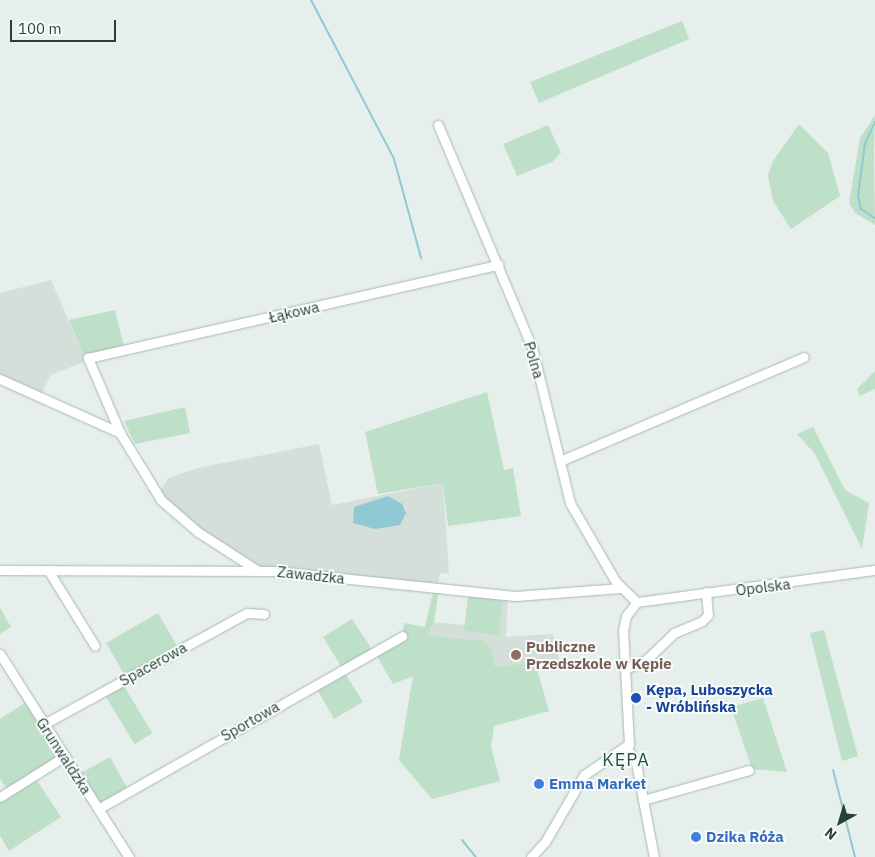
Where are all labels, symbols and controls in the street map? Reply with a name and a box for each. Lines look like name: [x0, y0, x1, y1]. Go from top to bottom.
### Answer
scale bar: [12, 10, 119, 42]
text: 100 m: [18, 19, 62, 38]
street label: Łąkowa: [267, 297, 321, 327]
street label: Polna: [520, 339, 548, 381]
street label: Zawadzka: [276, 563, 346, 587]
street label: Opolska: [735, 575, 791, 599]
place label: Publiczne Przedszkole w Kępie: [526, 637, 672, 672]
street label: Spacerowa: [116, 638, 190, 690]
marker: Publiczne Przedszkole w Kępie: [510, 649, 522, 661]
place label: Kępa, Luboszycka - Wróblińska: [646, 680, 773, 715]
marker: Kępa, Luboszycka - Wróblińska: [630, 692, 642, 704]
street label: Sportowa: [218, 697, 282, 745]
street label: Grunwaldzka: [33, 714, 95, 798]
district label: KĘPA: [602, 749, 650, 771]
place label: Emma Market: [549, 775, 646, 793]
marker: Emma Market: [533, 778, 545, 790]
north arrow: [815, 797, 865, 847]
text: N: [821, 823, 840, 844]
place label: Dzika Róża: [706, 828, 784, 846]
marker: Dzika Róża: [690, 831, 702, 843]

